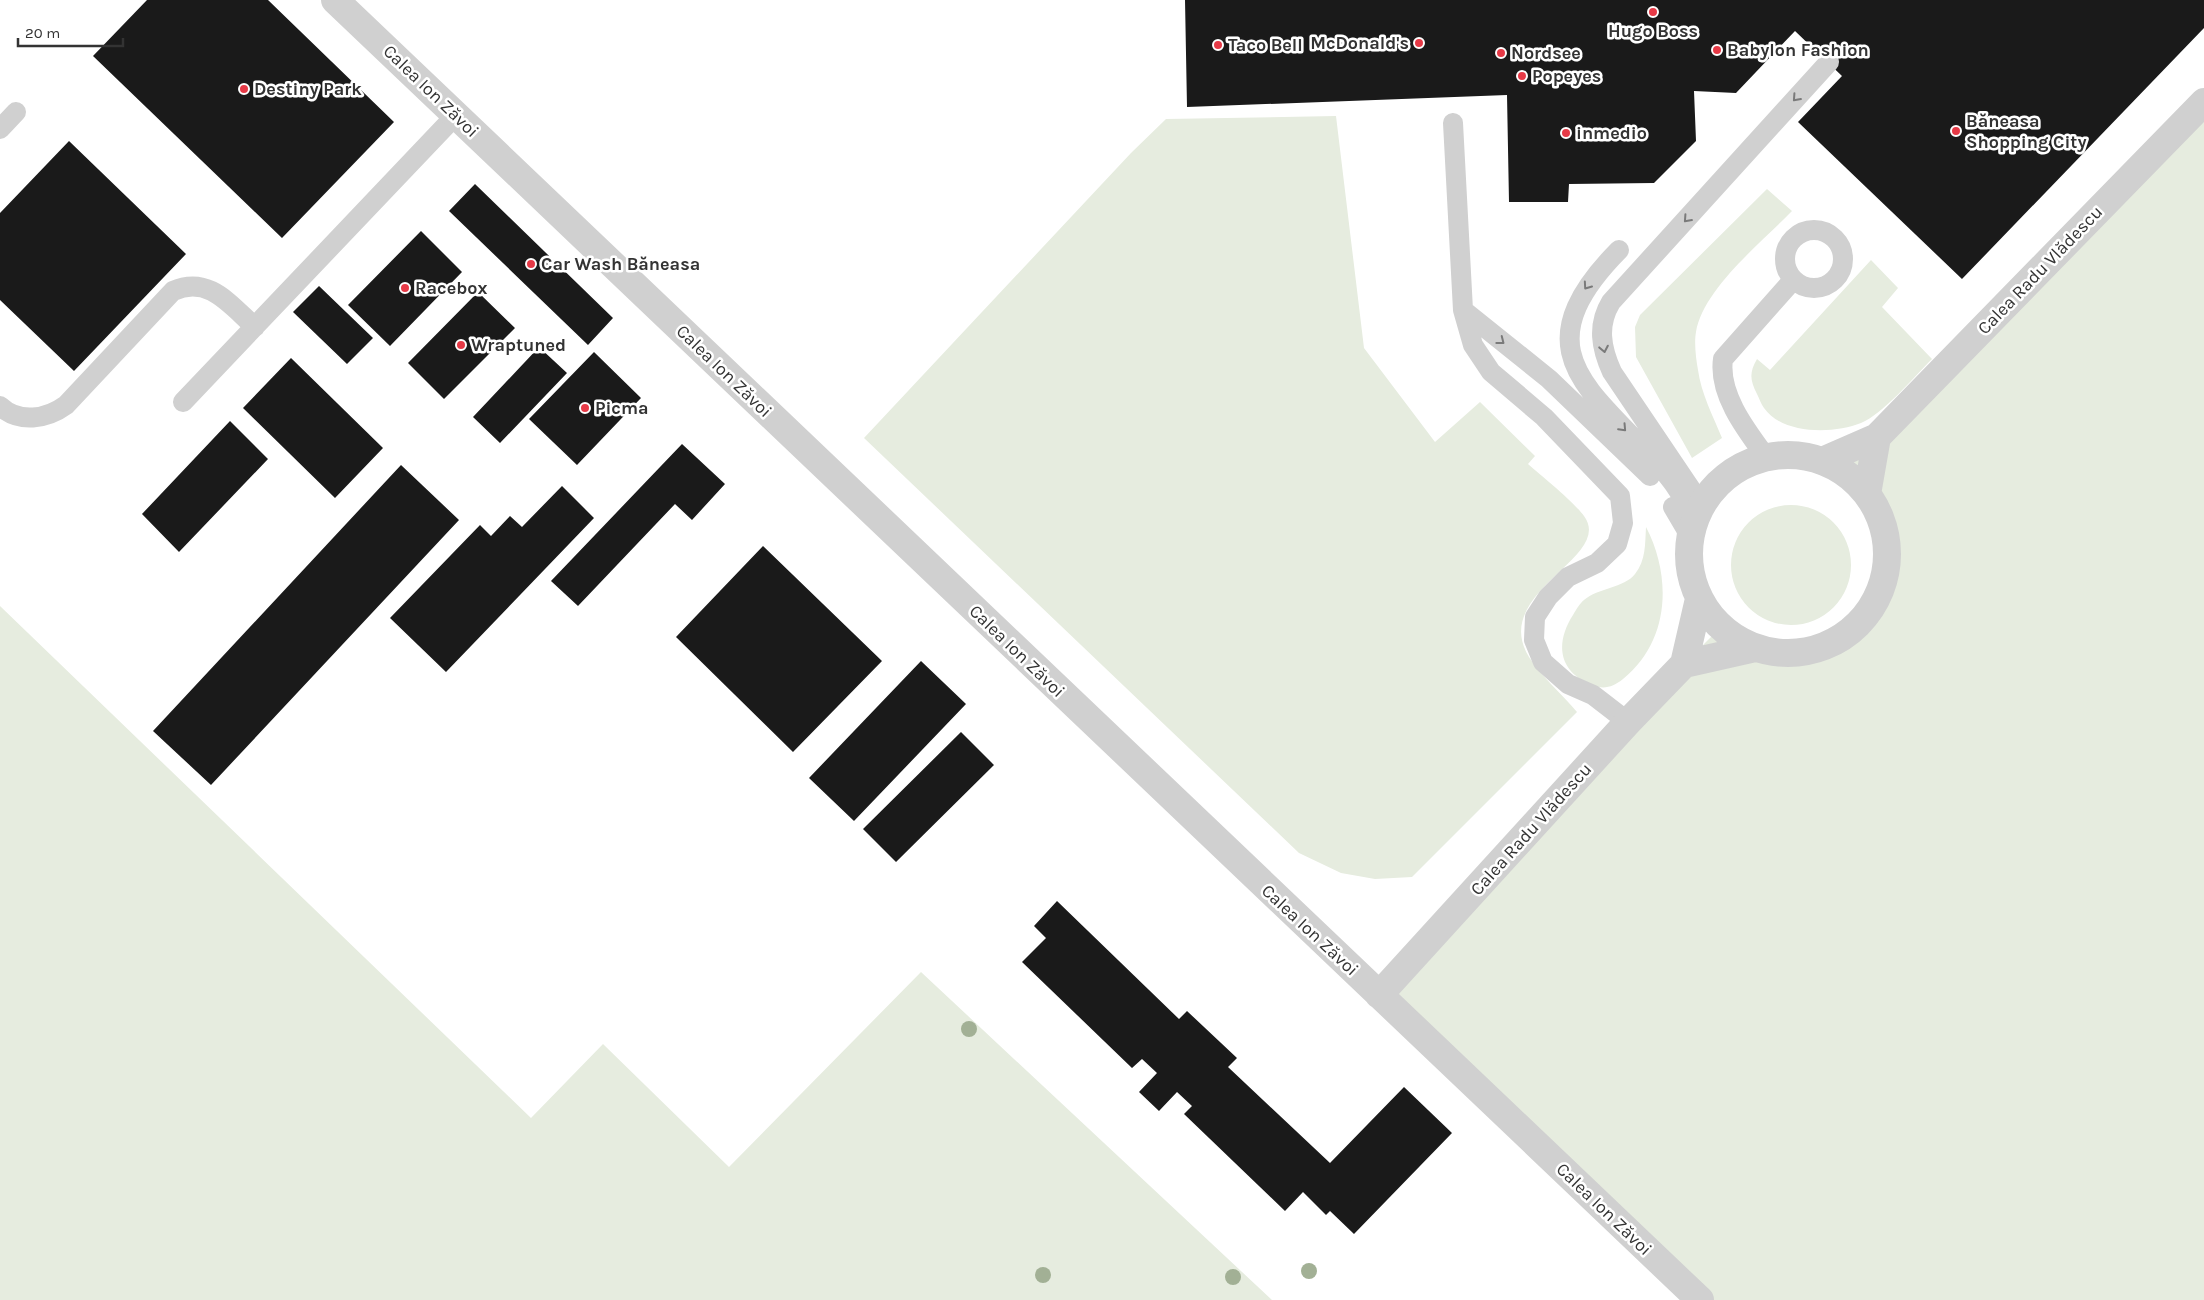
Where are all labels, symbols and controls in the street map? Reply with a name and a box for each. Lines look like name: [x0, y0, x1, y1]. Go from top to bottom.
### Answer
marker: Hugo Boss: [1647, 6, 1659, 18]
scale bar: [18, 15, 122, 47]
place label: Hugo Boss: [1608, 20, 1698, 42]
text: 20 m: [25, 24, 60, 42]
place label: McDonald's: [1310, 32, 1409, 54]
place label: Taco Bell: [1228, 34, 1303, 56]
marker: McDonald's: [1413, 37, 1425, 49]
marker: Taco Bell: [1212, 39, 1224, 51]
place label: Babylon Fashion: [1727, 39, 1869, 61]
street label: Calea Ion Zăvoi: [379, 40, 483, 142]
place label: Nordsee: [1511, 42, 1581, 64]
marker: Babylon Fashion: [1711, 44, 1723, 56]
marker: Nordsee: [1495, 47, 1507, 59]
place label: Popeyes: [1532, 65, 1601, 87]
marker: Popeyes: [1516, 70, 1528, 82]
place label: Destiny Park: [254, 78, 362, 100]
marker: Destiny Park: [238, 83, 250, 95]
one-way arrow: [1793, 93, 1802, 102]
place label: Băneasa Shopping City: [1966, 110, 2086, 153]
place label: inmedio: [1576, 122, 1647, 144]
marker: Băneasa Shopping City: [1950, 125, 1962, 137]
marker: inmedio: [1560, 127, 1572, 139]
street label: Calea Radu Vlădescu: [1973, 201, 2107, 339]
one-way arrow: [1684, 213, 1693, 222]
place label: Car Wash Băneasa: [541, 253, 700, 275]
marker: Car Wash Băneasa: [525, 258, 537, 270]
place label: Racebox: [415, 277, 487, 299]
one-way arrow: [1584, 281, 1593, 290]
marker: Racebox: [399, 282, 411, 294]
street label: Calea Ion Zăvoi: [672, 320, 776, 422]
place label: Wraptuned: [471, 334, 566, 356]
one-way arrow: [1495, 335, 1504, 343]
marker: Wraptuned: [455, 339, 467, 351]
one-way arrow: [1598, 345, 1608, 354]
place label: Picma: [595, 397, 649, 419]
marker: Picma: [579, 402, 591, 414]
one-way arrow: [1617, 422, 1626, 431]
street label: Calea Ion Zăvoi: [965, 600, 1069, 702]
street label: Calea Radu Vlădescu: [1466, 758, 1596, 900]
street label: Calea Ion Zăvoi: [1257, 880, 1363, 980]
street label: Calea Ion Zăvoi: [1552, 1158, 1656, 1260]

